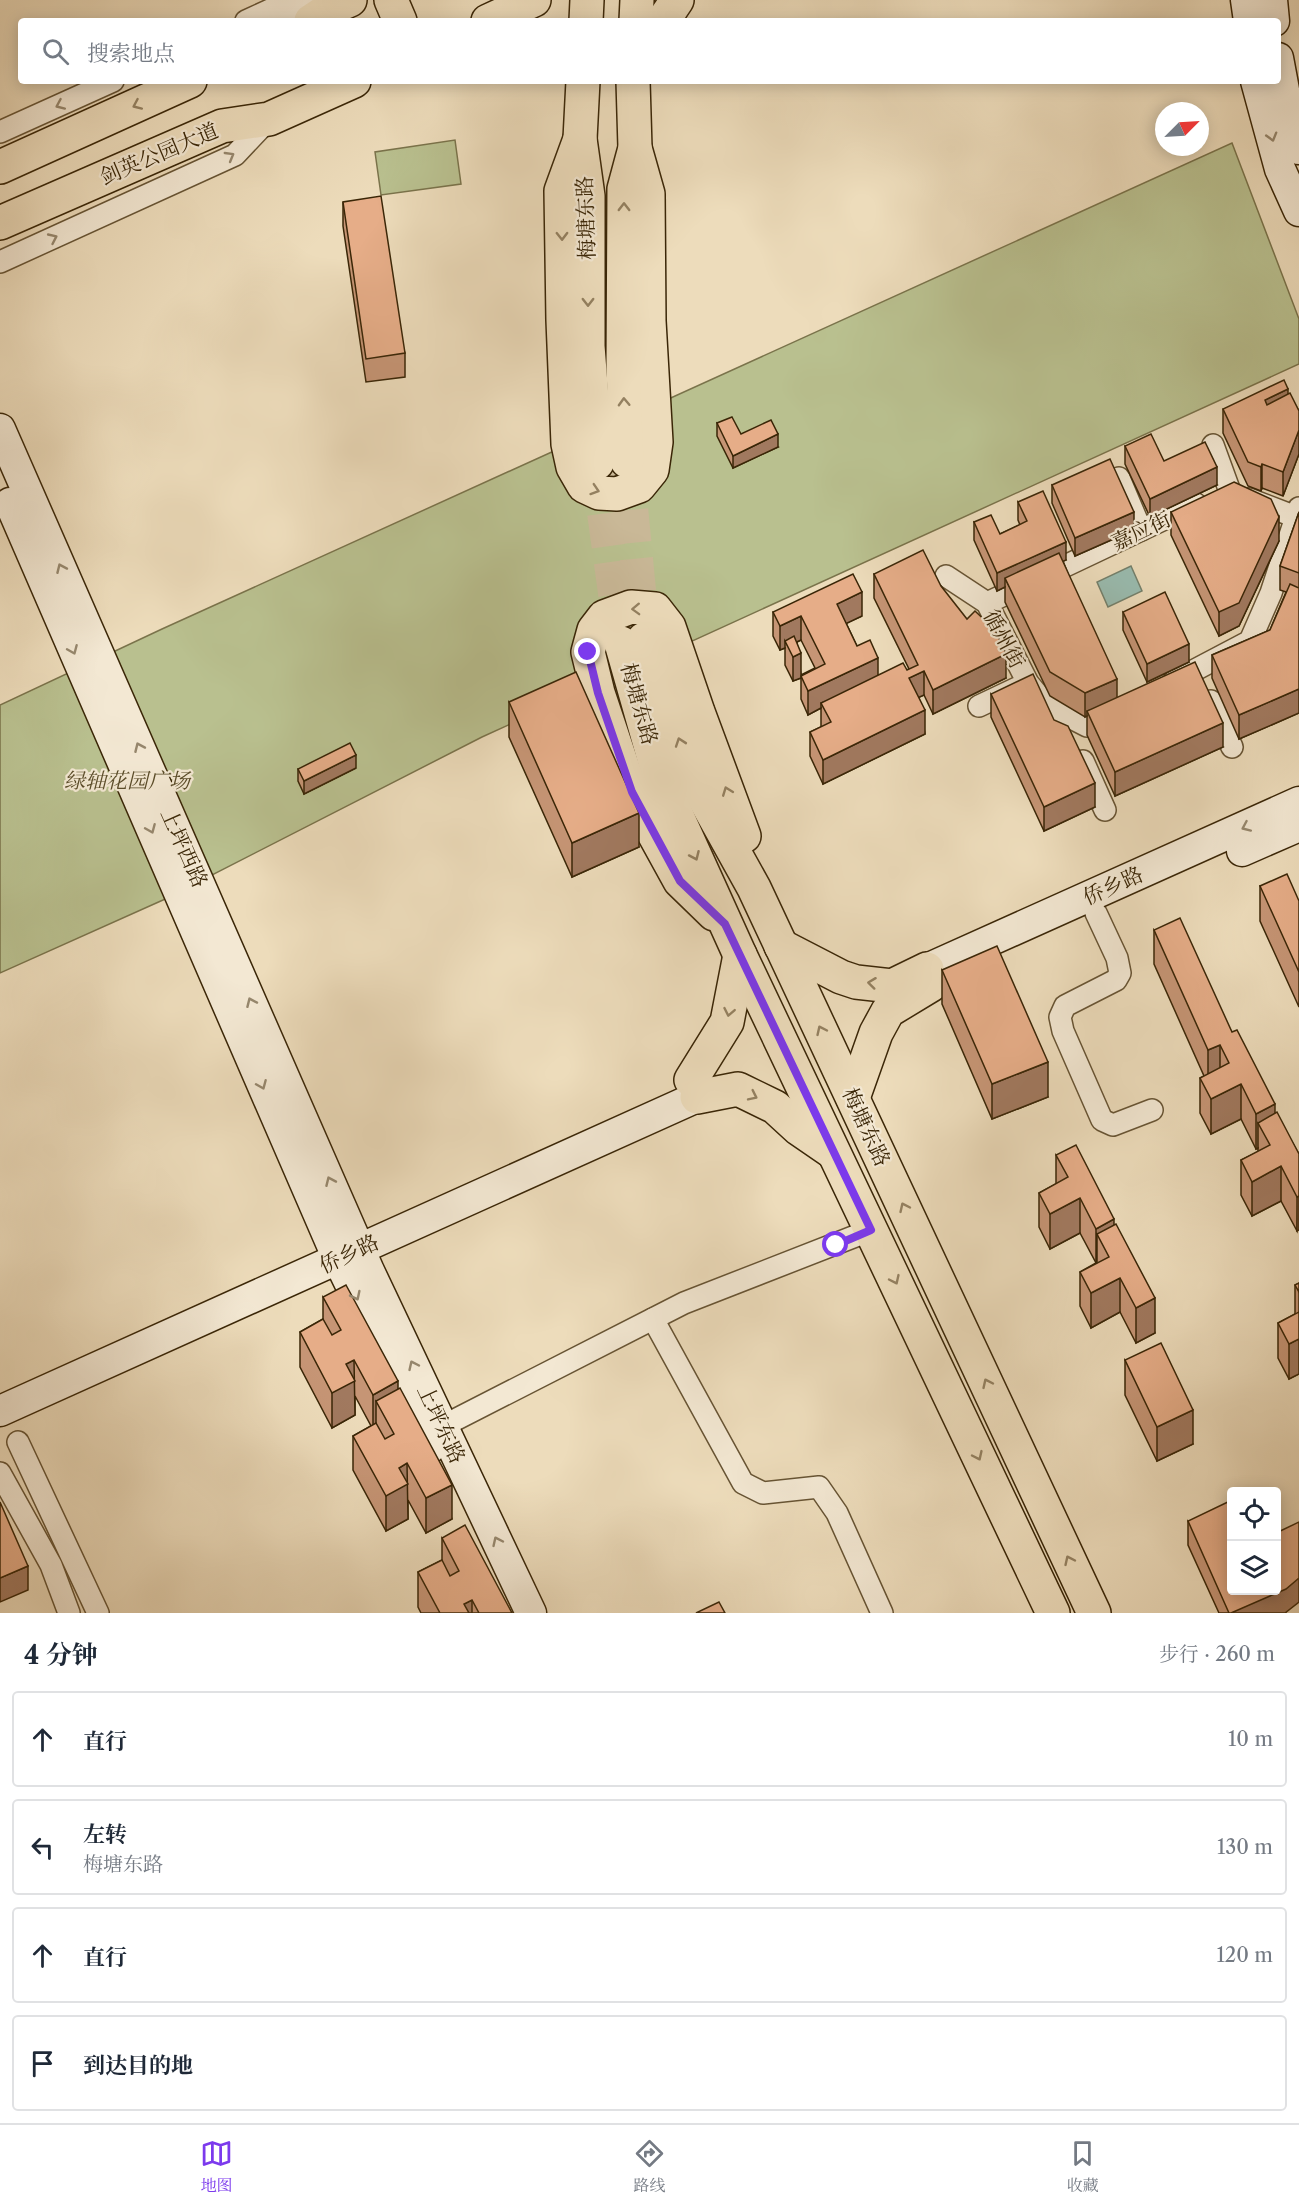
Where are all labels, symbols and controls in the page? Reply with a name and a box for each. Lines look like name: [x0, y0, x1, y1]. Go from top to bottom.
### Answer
search box: [18, 18, 1281, 84]
icon: search: [39, 35, 72, 68]
text: 搜索地点: [87, 40, 175, 67]
one-way arrow: [55, 98, 66, 110]
one-way arrow: [132, 98, 143, 110]
north arrow: [1155, 102, 1209, 156]
street label: 剑英公园大道: [96, 117, 222, 190]
one-way arrow: [1264, 132, 1277, 142]
one-way arrow: [224, 152, 234, 163]
street label: 梅塘东路: [572, 176, 599, 260]
one-way arrow: [618, 203, 630, 212]
one-way arrow: [556, 232, 568, 241]
one-way arrow: [47, 233, 58, 245]
one-way arrow: [582, 297, 594, 306]
one-way arrow: [618, 398, 631, 407]
one-way arrow: [589, 483, 600, 495]
street label: 嘉应街: [1107, 506, 1175, 555]
one-way arrow: [56, 563, 68, 574]
one-way arrow: [631, 602, 640, 615]
street label: 循州街: [979, 605, 1030, 672]
route end: [574, 638, 600, 664]
one-way arrow: [66, 643, 78, 654]
street label: 梅塘东路: [616, 660, 663, 748]
one-way arrow: [674, 737, 687, 748]
one-way arrow: [135, 742, 147, 753]
park label: 绿轴花园广场: [64, 768, 192, 793]
one-way arrow: [722, 786, 735, 797]
street label: 上坪西路: [156, 804, 213, 891]
one-way arrow: [1241, 819, 1252, 831]
one-way arrow: [144, 822, 156, 833]
one-way arrow: [688, 850, 700, 861]
street label: 侨乡路: [1079, 861, 1147, 910]
one-way arrow: [868, 978, 877, 990]
one-way arrow: [247, 998, 259, 1009]
one-way arrow: [723, 1007, 736, 1017]
one-way arrow: [816, 1026, 828, 1037]
one-way arrow: [255, 1078, 267, 1089]
street label: 梅塘东路: [837, 1083, 896, 1170]
one-way arrow: [746, 1089, 757, 1101]
one-way arrow: [325, 1176, 337, 1187]
one-way arrow: [899, 1202, 911, 1213]
street label: 侨乡路: [315, 1229, 383, 1278]
route start: [822, 1231, 848, 1257]
one-way arrow: [887, 1274, 899, 1285]
one-way arrow: [349, 1290, 360, 1301]
one-way arrow: [409, 1361, 421, 1372]
one-way arrow: [982, 1379, 994, 1390]
street label: 上坪东路: [412, 1380, 471, 1467]
one-way arrow: [971, 1450, 983, 1461]
map controls: [1227, 1487, 1281, 1595]
button: locate: [1227, 1487, 1281, 1541]
one-way arrow: [493, 1537, 505, 1548]
button: layers: [1227, 1541, 1281, 1595]
one-way arrow: [1065, 1556, 1077, 1567]
text: 4 分钟: [24, 1639, 98, 1671]
text: 步行 · 260 m: [1159, 1642, 1275, 1666]
icon: ahead: [26, 1723, 59, 1756]
text: 10 m: [1228, 1727, 1273, 1751]
text: 直行: [83, 1728, 127, 1755]
text: 左转: [83, 1821, 127, 1848]
icon: left: [26, 1831, 59, 1864]
text: 130 m: [1217, 1835, 1273, 1859]
text: 梅塘东路: [83, 1852, 163, 1876]
icon: ahead: [26, 1939, 59, 1972]
text: 120 m: [1216, 1943, 1273, 1967]
text: 直行: [83, 1944, 127, 1971]
icon: arrive: [26, 2047, 59, 2080]
text: 到达目的地: [83, 2052, 193, 2079]
tab: 地图: [200, 2137, 233, 2196]
tab: 路线: [633, 2137, 666, 2196]
tab: 收藏: [1066, 2137, 1099, 2196]

